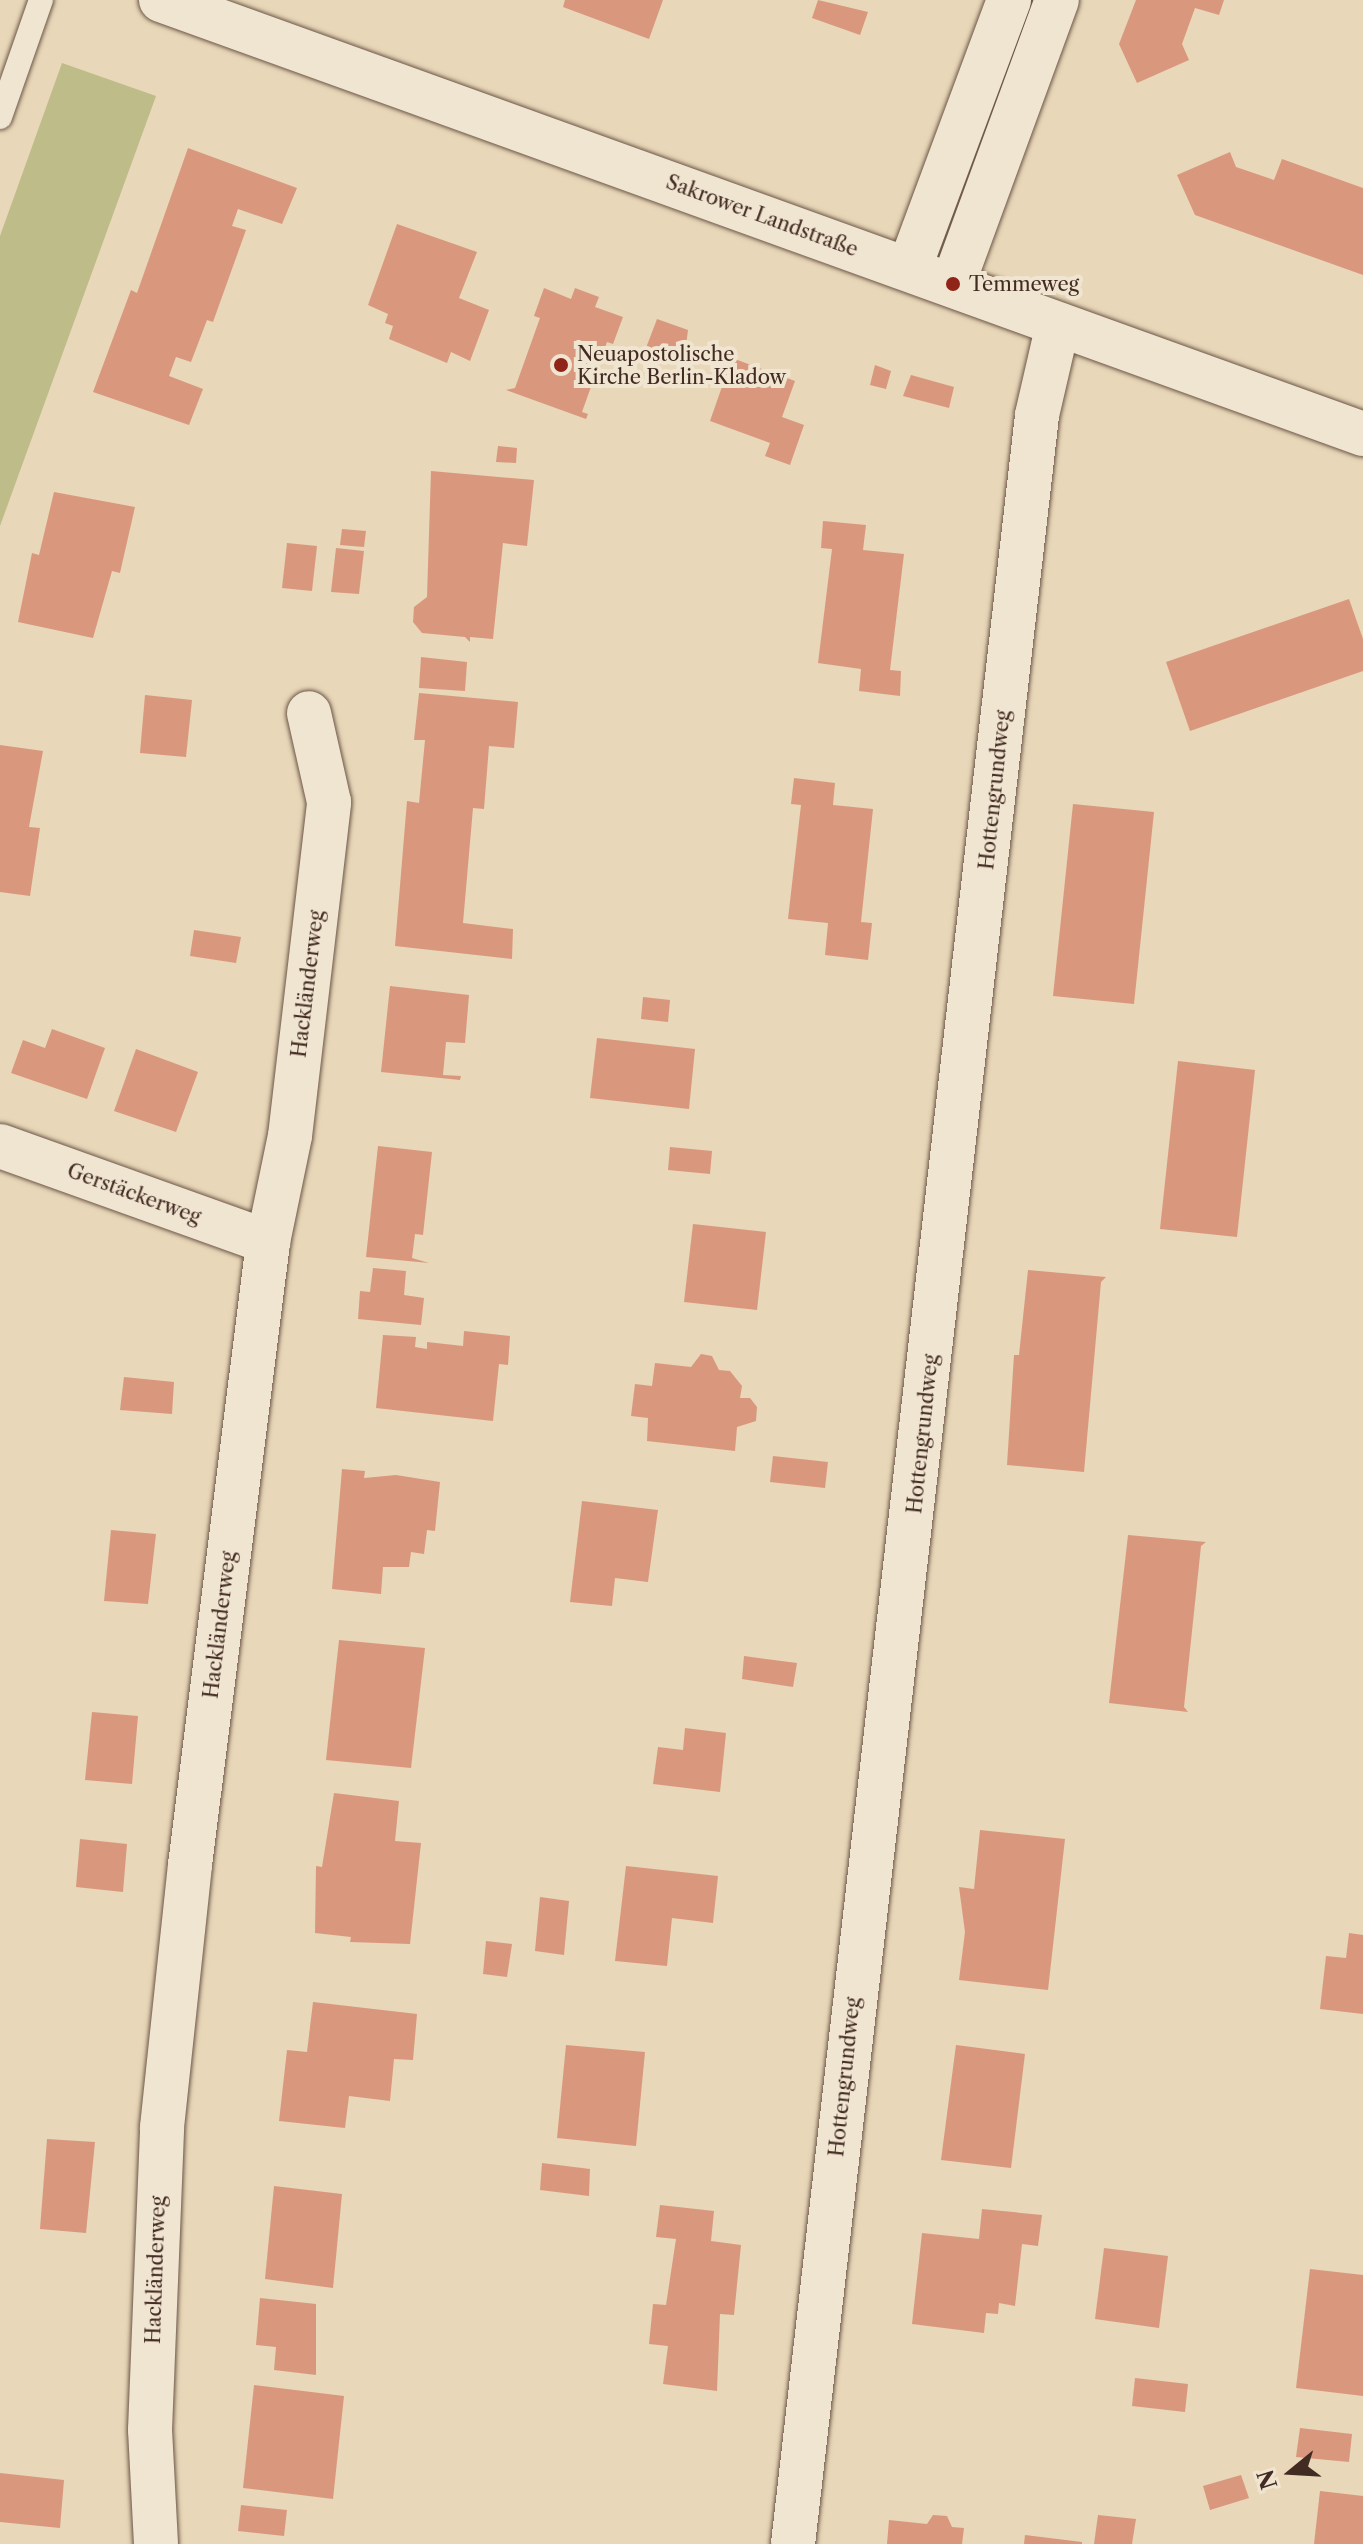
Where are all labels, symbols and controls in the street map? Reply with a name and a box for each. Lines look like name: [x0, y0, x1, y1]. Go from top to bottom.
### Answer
street label: Sakrower Landstraße: [663, 170, 861, 262]
place label: Temmeweg: [969, 272, 1079, 296]
marker: Temmeweg: [944, 275, 962, 293]
place label: Neuapostolische Kirche Berlin-Kladow: [577, 342, 786, 389]
marker: Neuapostolische Kirche Berlin-Kladow: [552, 356, 570, 374]
street label: Hottengrundweg: [975, 709, 1015, 871]
street label: Hackländerweg: [287, 909, 329, 1059]
street label: Gerstäckerweg: [64, 1159, 204, 1229]
street label: Hottengrundweg: [903, 1353, 943, 1515]
street label: Hackländerweg: [199, 1550, 241, 1700]
street label: Hottengrundweg: [825, 1996, 865, 2158]
street label: Hackländerweg: [141, 2196, 171, 2344]
north arrow: [1251, 2432, 1331, 2512]
text: N: [1252, 2466, 1283, 2493]

